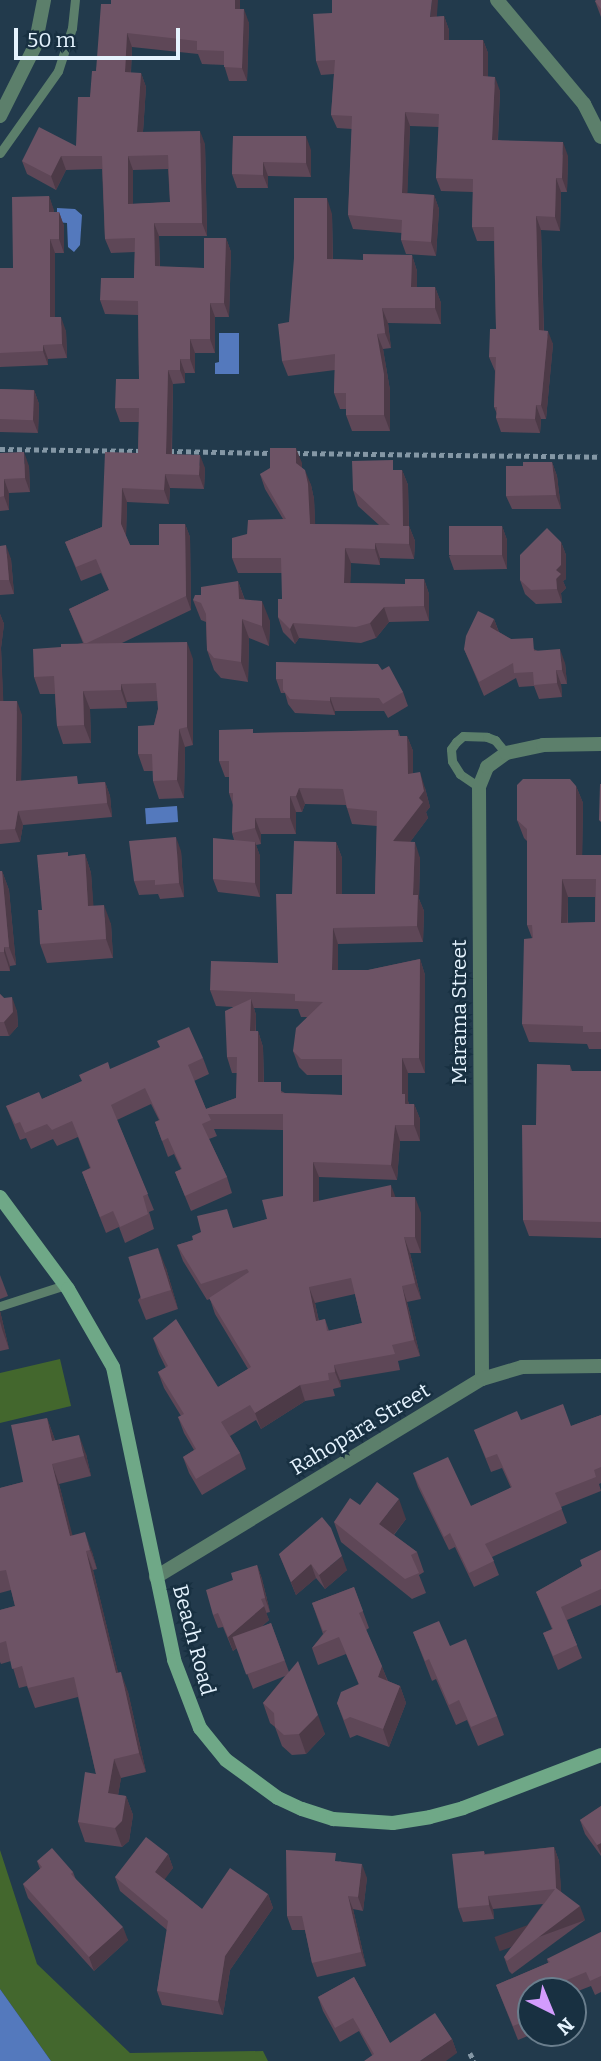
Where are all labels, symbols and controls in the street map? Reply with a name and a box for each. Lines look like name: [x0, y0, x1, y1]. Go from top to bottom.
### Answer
scale bar: [18, 14, 184, 58]
text: 50 m: [27, 27, 76, 53]
street label: Marama Street: [446, 940, 472, 1084]
street label: Rahopara Street: [286, 1378, 434, 1480]
street label: Beach Road: [167, 1582, 221, 1698]
north arrow: [517, 1977, 587, 2047]
text: N: [552, 2013, 579, 2040]

